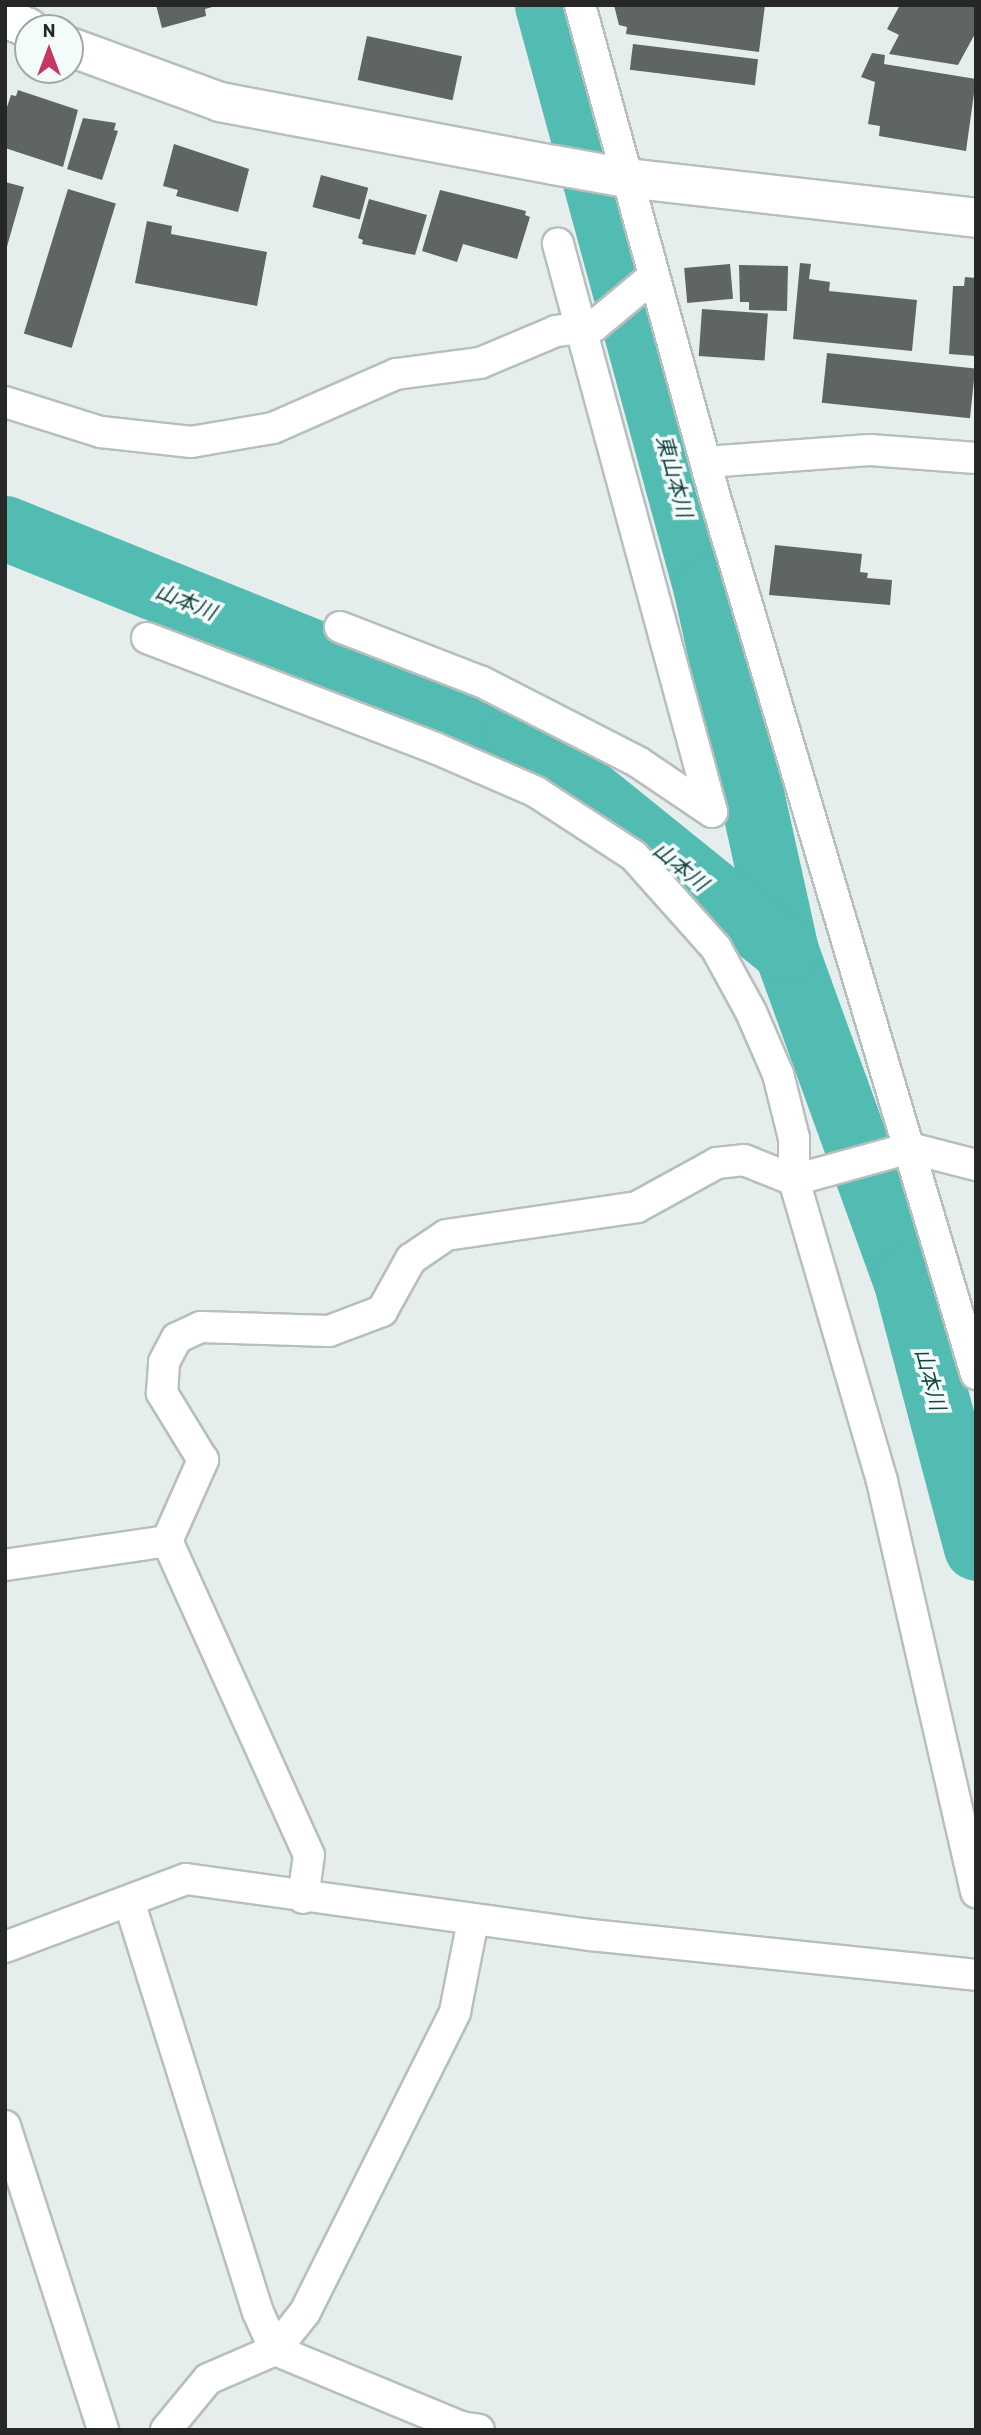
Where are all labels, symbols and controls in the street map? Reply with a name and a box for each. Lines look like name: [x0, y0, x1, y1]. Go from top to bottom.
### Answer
north arrow: [14, 14, 84, 84]
text: N: [43, 18, 55, 41]
water label: 東山本川: [652, 432, 698, 520]
water label: 山本川: [152, 578, 220, 624]
water label: 山本川: [649, 836, 713, 896]
water label: 山本川: [911, 1345, 951, 1413]

